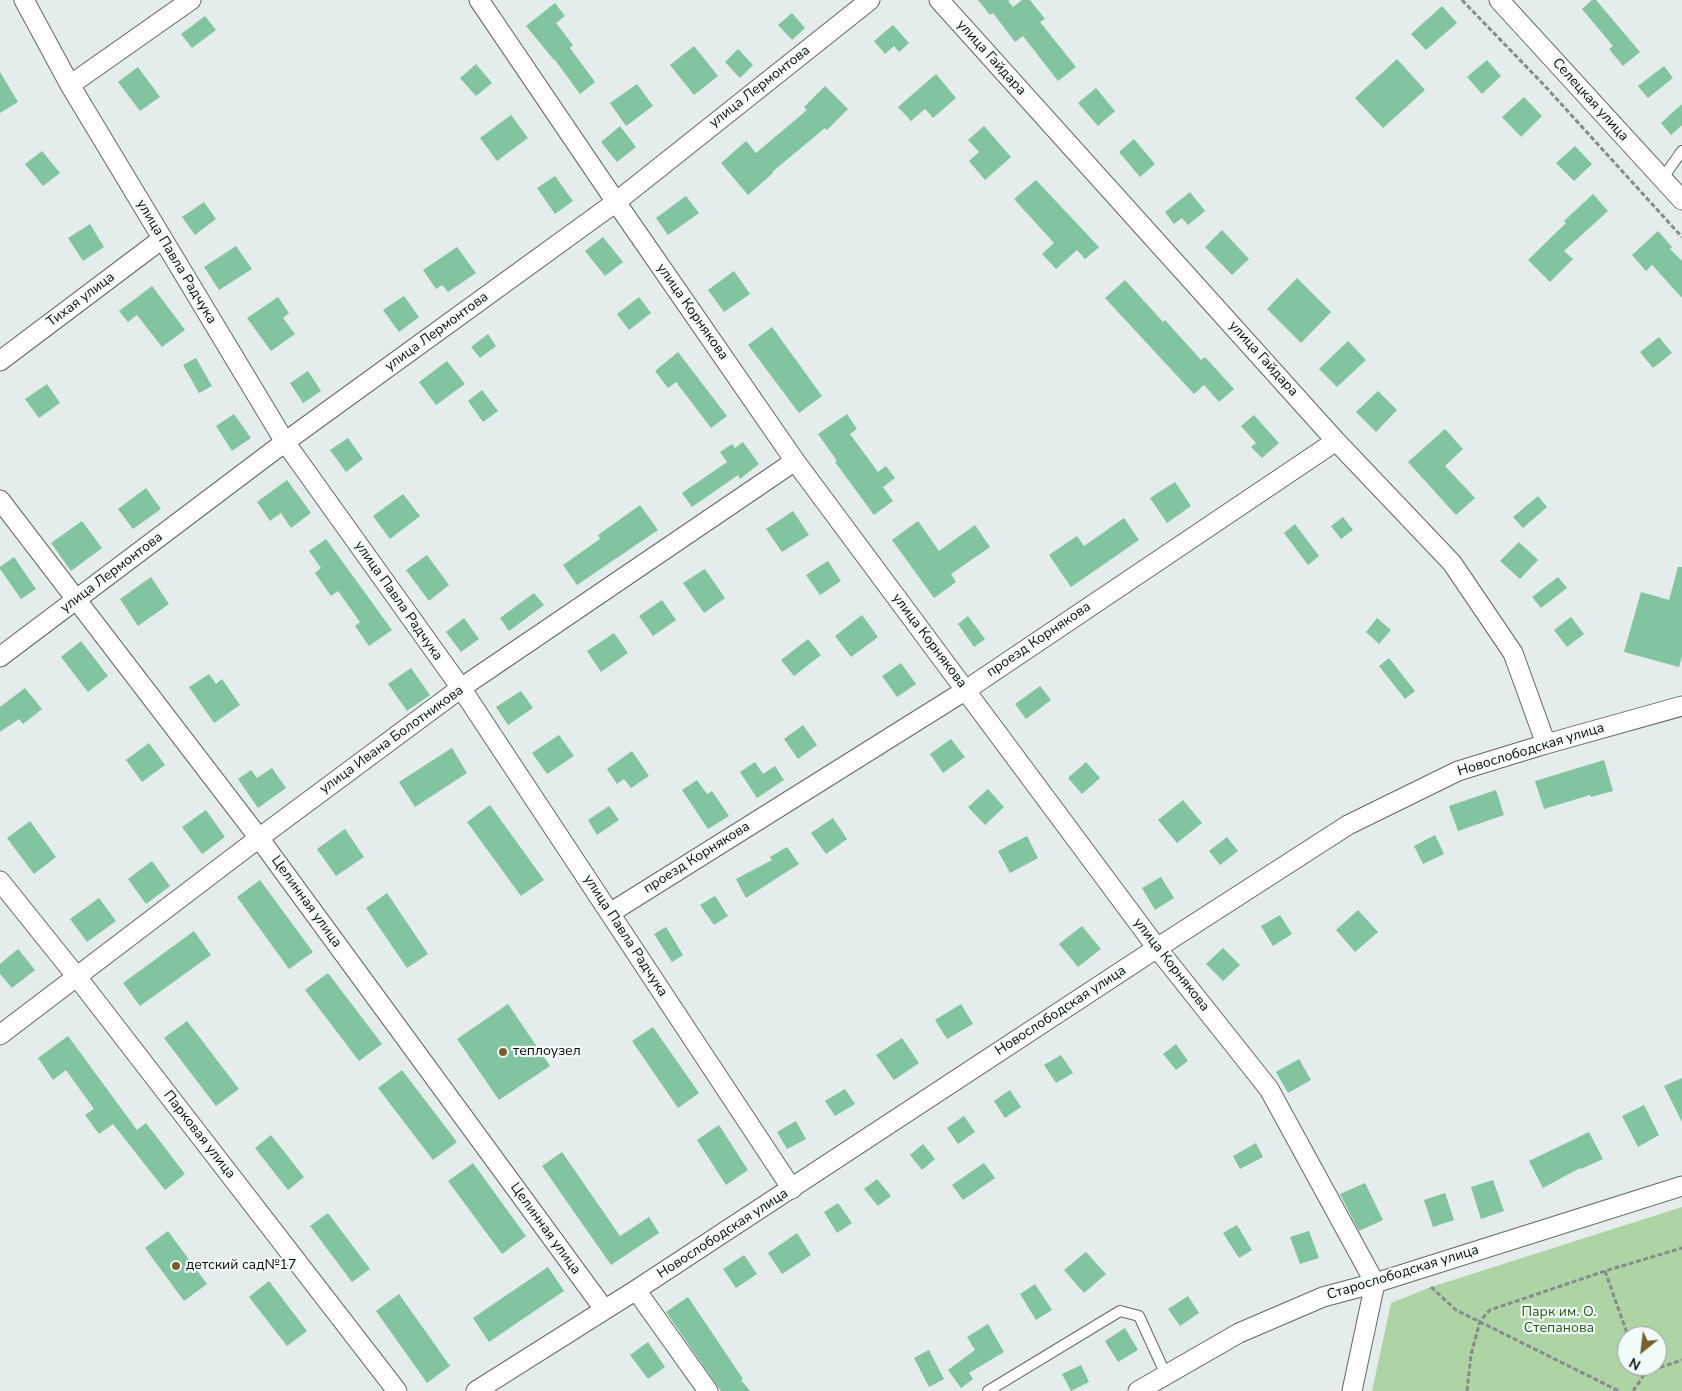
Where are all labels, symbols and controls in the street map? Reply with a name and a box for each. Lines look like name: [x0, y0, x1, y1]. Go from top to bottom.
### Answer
street label: улица Гайдара: [953, 17, 1029, 99]
street label: улица Лермонтова: [706, 42, 814, 132]
street label: Селецкая улица: [1548, 55, 1632, 145]
street label: улица Павла Радчука: [132, 197, 220, 327]
street label: улица Корнякова: [652, 260, 732, 364]
street label: Тихая улица: [44, 269, 118, 331]
street label: улица Лермонтова: [382, 289, 492, 375]
street label: улица Гайдара: [1225, 318, 1301, 400]
street label: улица Лермонтова: [58, 529, 166, 617]
street label: улица Павла Радчука: [350, 538, 446, 664]
street label: улица Корнякова: [888, 590, 970, 692]
street label: проезд Корнякова: [984, 599, 1094, 681]
street label: улица Ивана Болотникова: [317, 682, 467, 798]
street label: Новослободская улица: [1456, 720, 1606, 780]
street label: проезд Корнякова: [641, 818, 753, 898]
street label: Целинная улица: [267, 853, 345, 951]
street label: улица Павла Радчука: [579, 872, 671, 1000]
street label: улица Корнякова: [1129, 915, 1213, 1015]
street label: Новослободская улица: [992, 962, 1130, 1060]
place label: теплоузел: [513, 1044, 581, 1060]
marker: теплоузел: [497, 1046, 509, 1058]
street label: Парковая улица: [159, 1088, 239, 1182]
street label: Целинная улица: [506, 1180, 584, 1278]
street label: Новослободская улица: [654, 1185, 792, 1283]
street label: Старослободская улица: [1325, 1242, 1481, 1304]
place label: детский сад№17: [186, 1258, 296, 1274]
marker: детский сад№17: [170, 1260, 182, 1272]
park label: Парк им. О. Степанова: [1521, 1305, 1597, 1338]
north arrow: [1617, 1326, 1667, 1376]
text: N: [1626, 1353, 1644, 1375]

